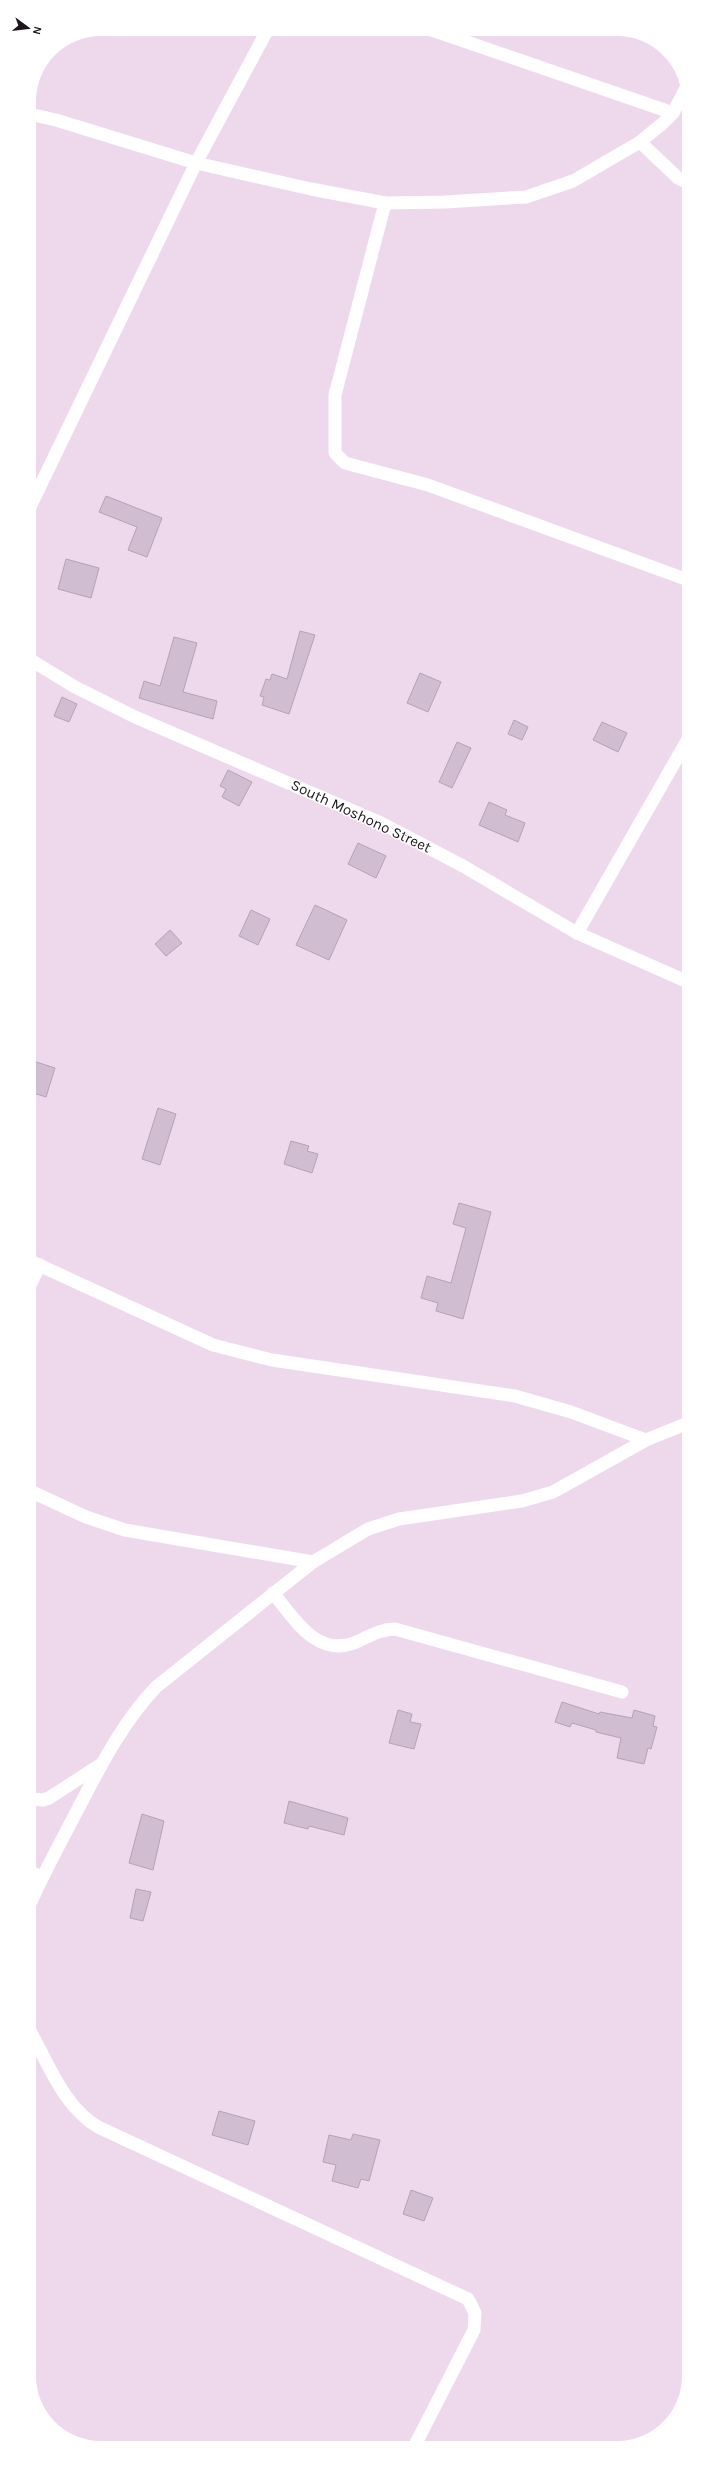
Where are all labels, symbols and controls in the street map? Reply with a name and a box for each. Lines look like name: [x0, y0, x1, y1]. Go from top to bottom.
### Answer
north arrow: [8, 8, 48, 48]
text: N: [30, 25, 44, 36]
street label: South Moshono Street: [288, 776, 434, 857]

